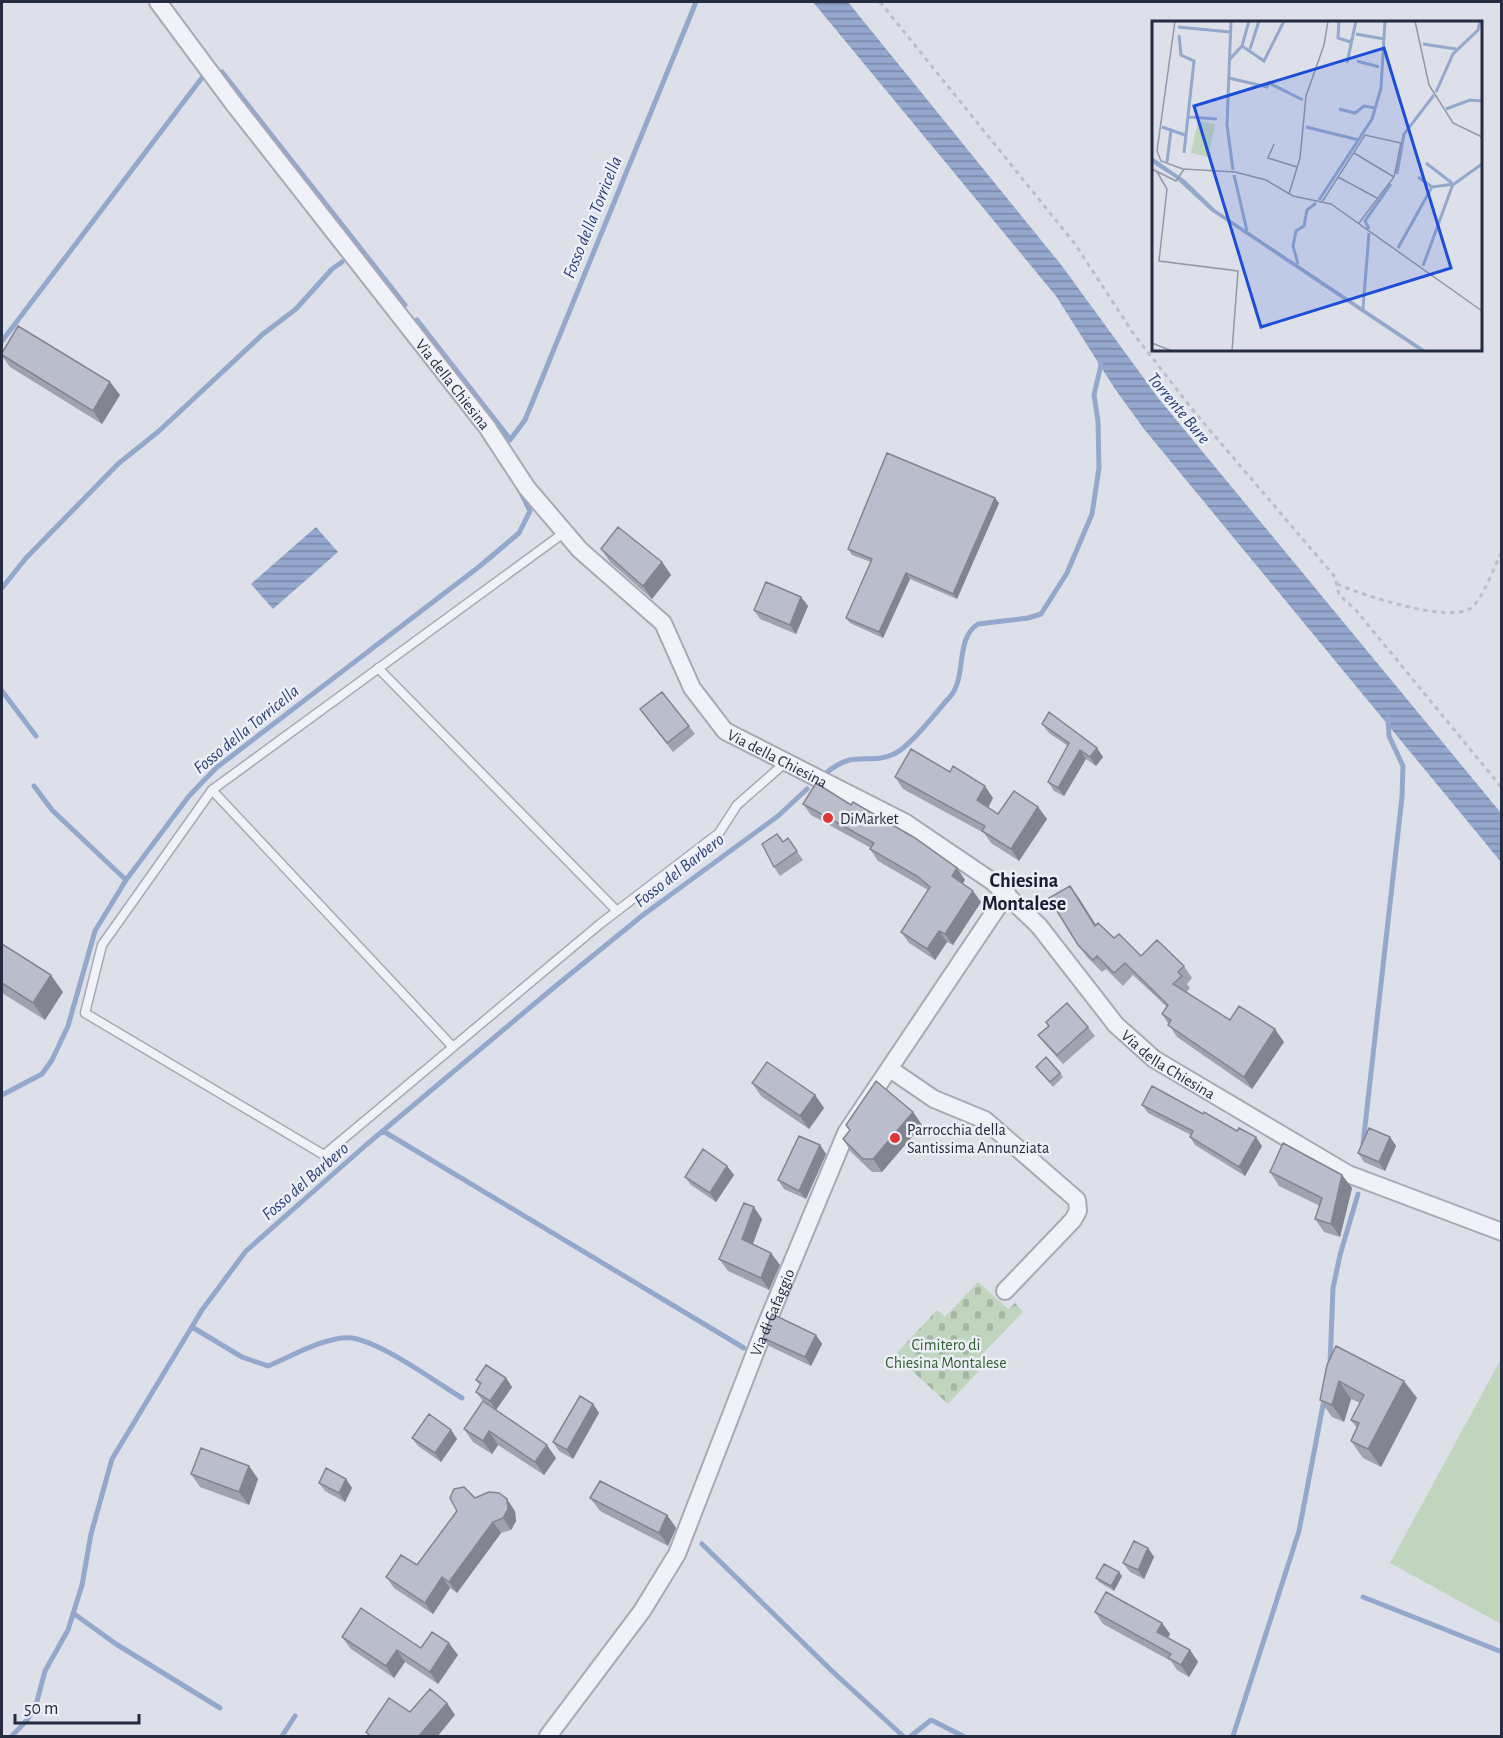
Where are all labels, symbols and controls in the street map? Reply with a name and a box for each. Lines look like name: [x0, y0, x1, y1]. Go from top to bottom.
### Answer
inset map: [1152, 21, 1482, 351]
water label: Fosso della Torricella: [560, 154, 626, 281]
street label: Via della Chiesina: [412, 337, 493, 433]
water label: Torrente Bure: [1143, 370, 1213, 448]
water label: Fosso della Torricella: [191, 682, 303, 778]
street label: Via della Chiesina: [725, 727, 830, 791]
marker: DiMarket: [821, 811, 835, 825]
place label: DiMarket: [840, 811, 899, 827]
water label: Fosso del Barbero: [631, 830, 728, 911]
district label: Chiesina Montalese: [982, 871, 1066, 914]
street label: Via della Chiesina: [1118, 1027, 1218, 1102]
place label: Parrocchia della Santissima Annunziata: [907, 1122, 1049, 1156]
marker: Parrocchia della Santissima Annunziata: [888, 1131, 902, 1145]
water label: Fosso del Barbero: [259, 1139, 352, 1224]
street label: Via di Cafaggio: [748, 1266, 798, 1358]
park label: Cimitero di Chiesina Montalese: [885, 1337, 1007, 1371]
scale bar: [15, 1687, 140, 1725]
text: 50 m: [24, 1700, 58, 1718]

